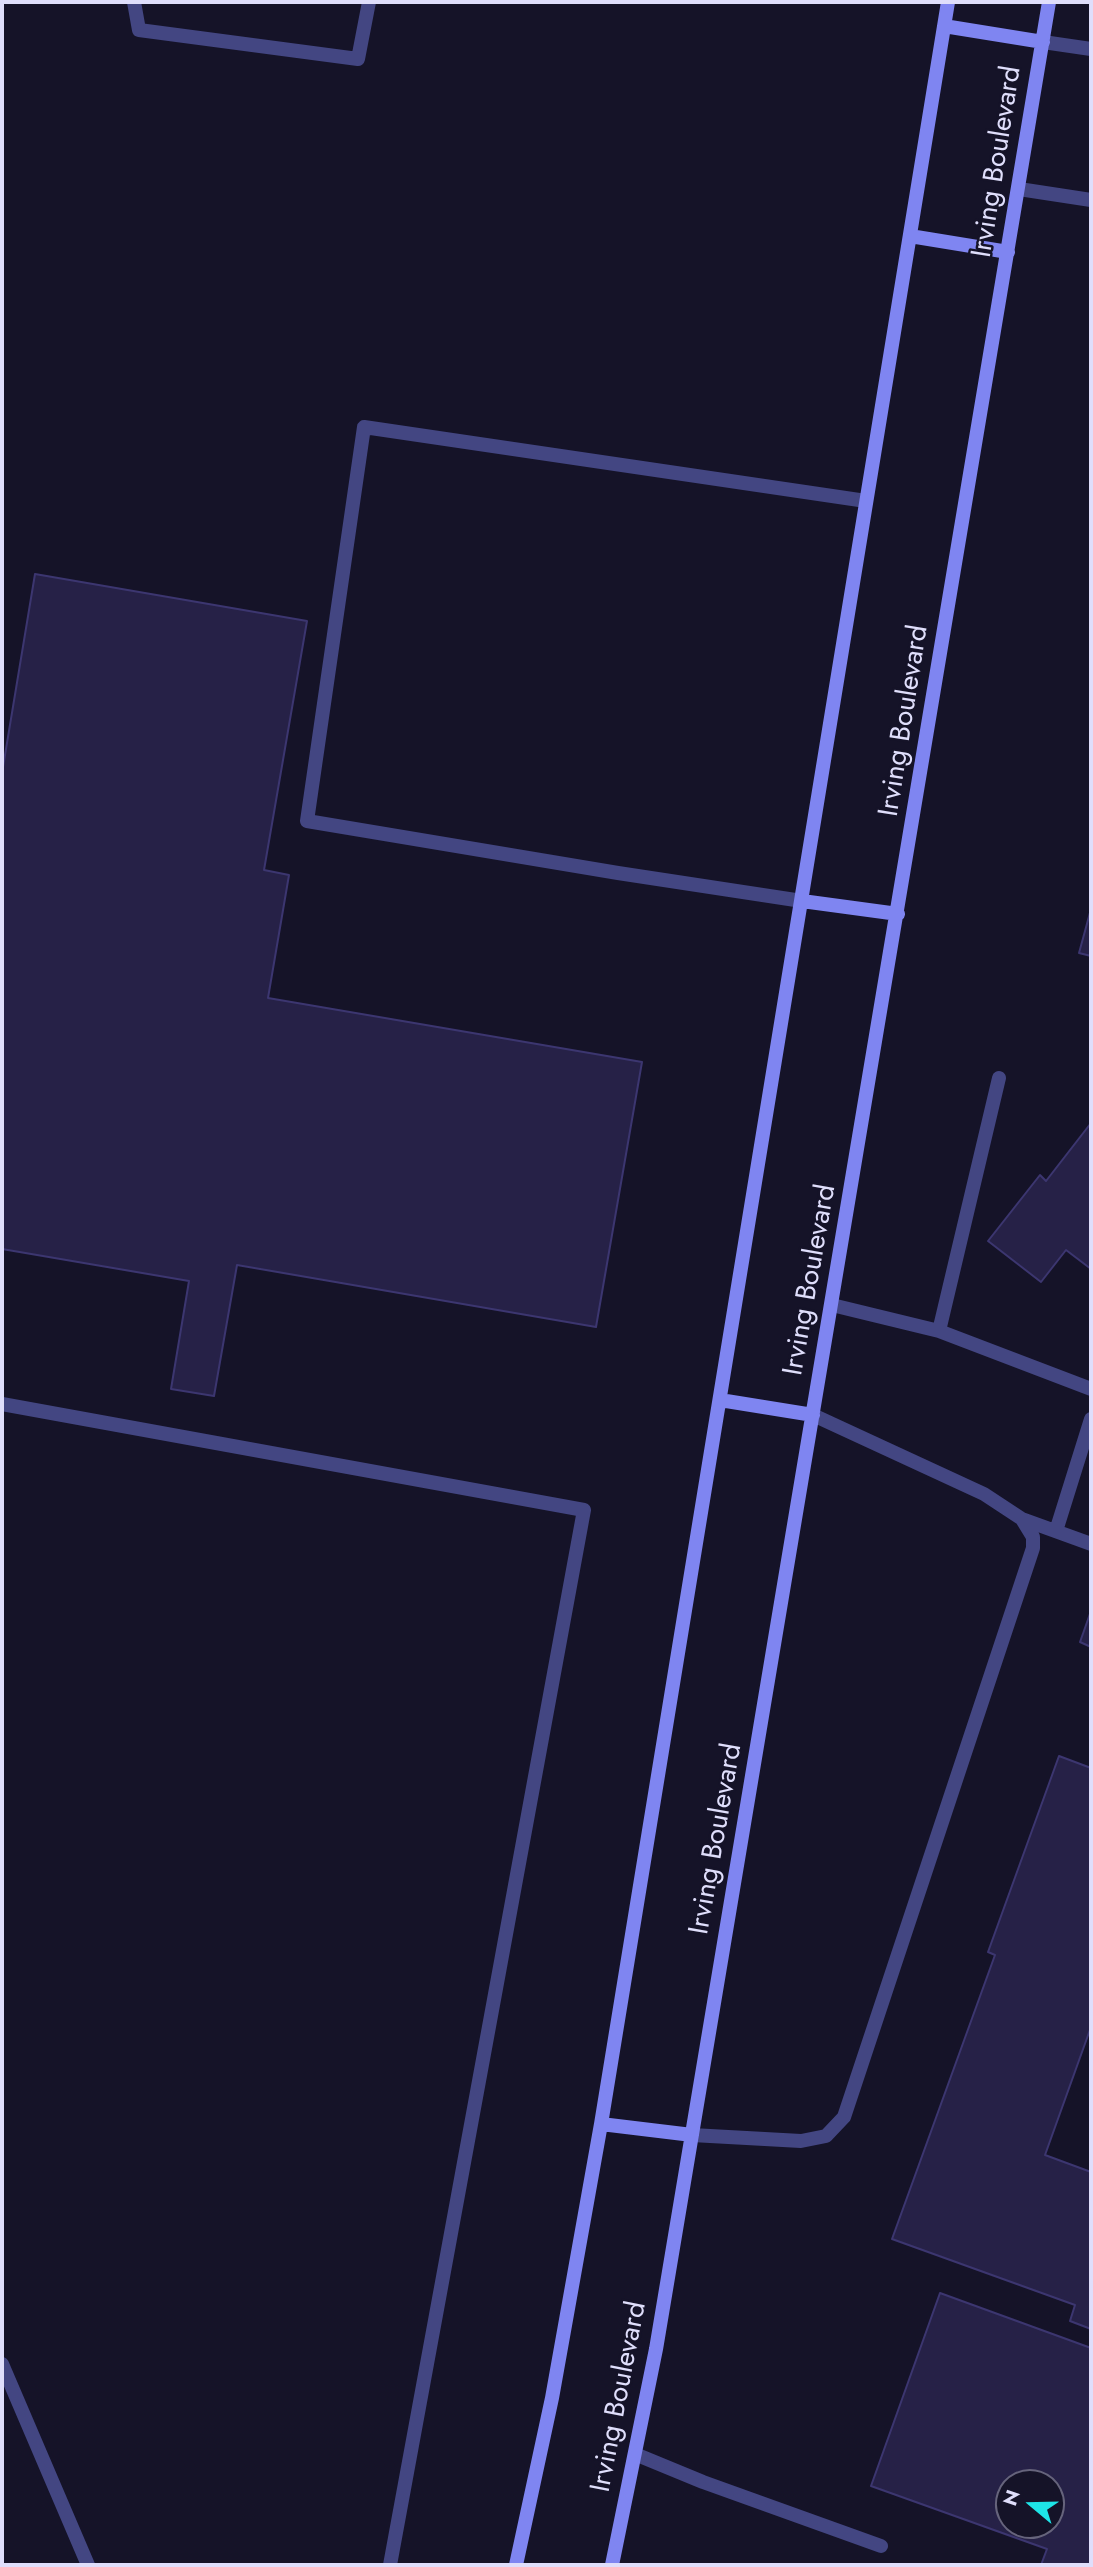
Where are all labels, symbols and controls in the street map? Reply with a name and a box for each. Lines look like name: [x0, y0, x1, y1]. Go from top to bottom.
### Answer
street label: Irving Boulevard: [966, 64, 1030, 260]
street label: Irving Boulevard: [873, 623, 937, 819]
street label: Irving Boulevard: [778, 1182, 844, 1378]
street label: Irving Boulevard: [684, 1741, 750, 1937]
street label: Irving Boulevard: [585, 2299, 655, 2495]
north arrow: [995, 2469, 1065, 2539]
text: N: [996, 2486, 1027, 2509]

